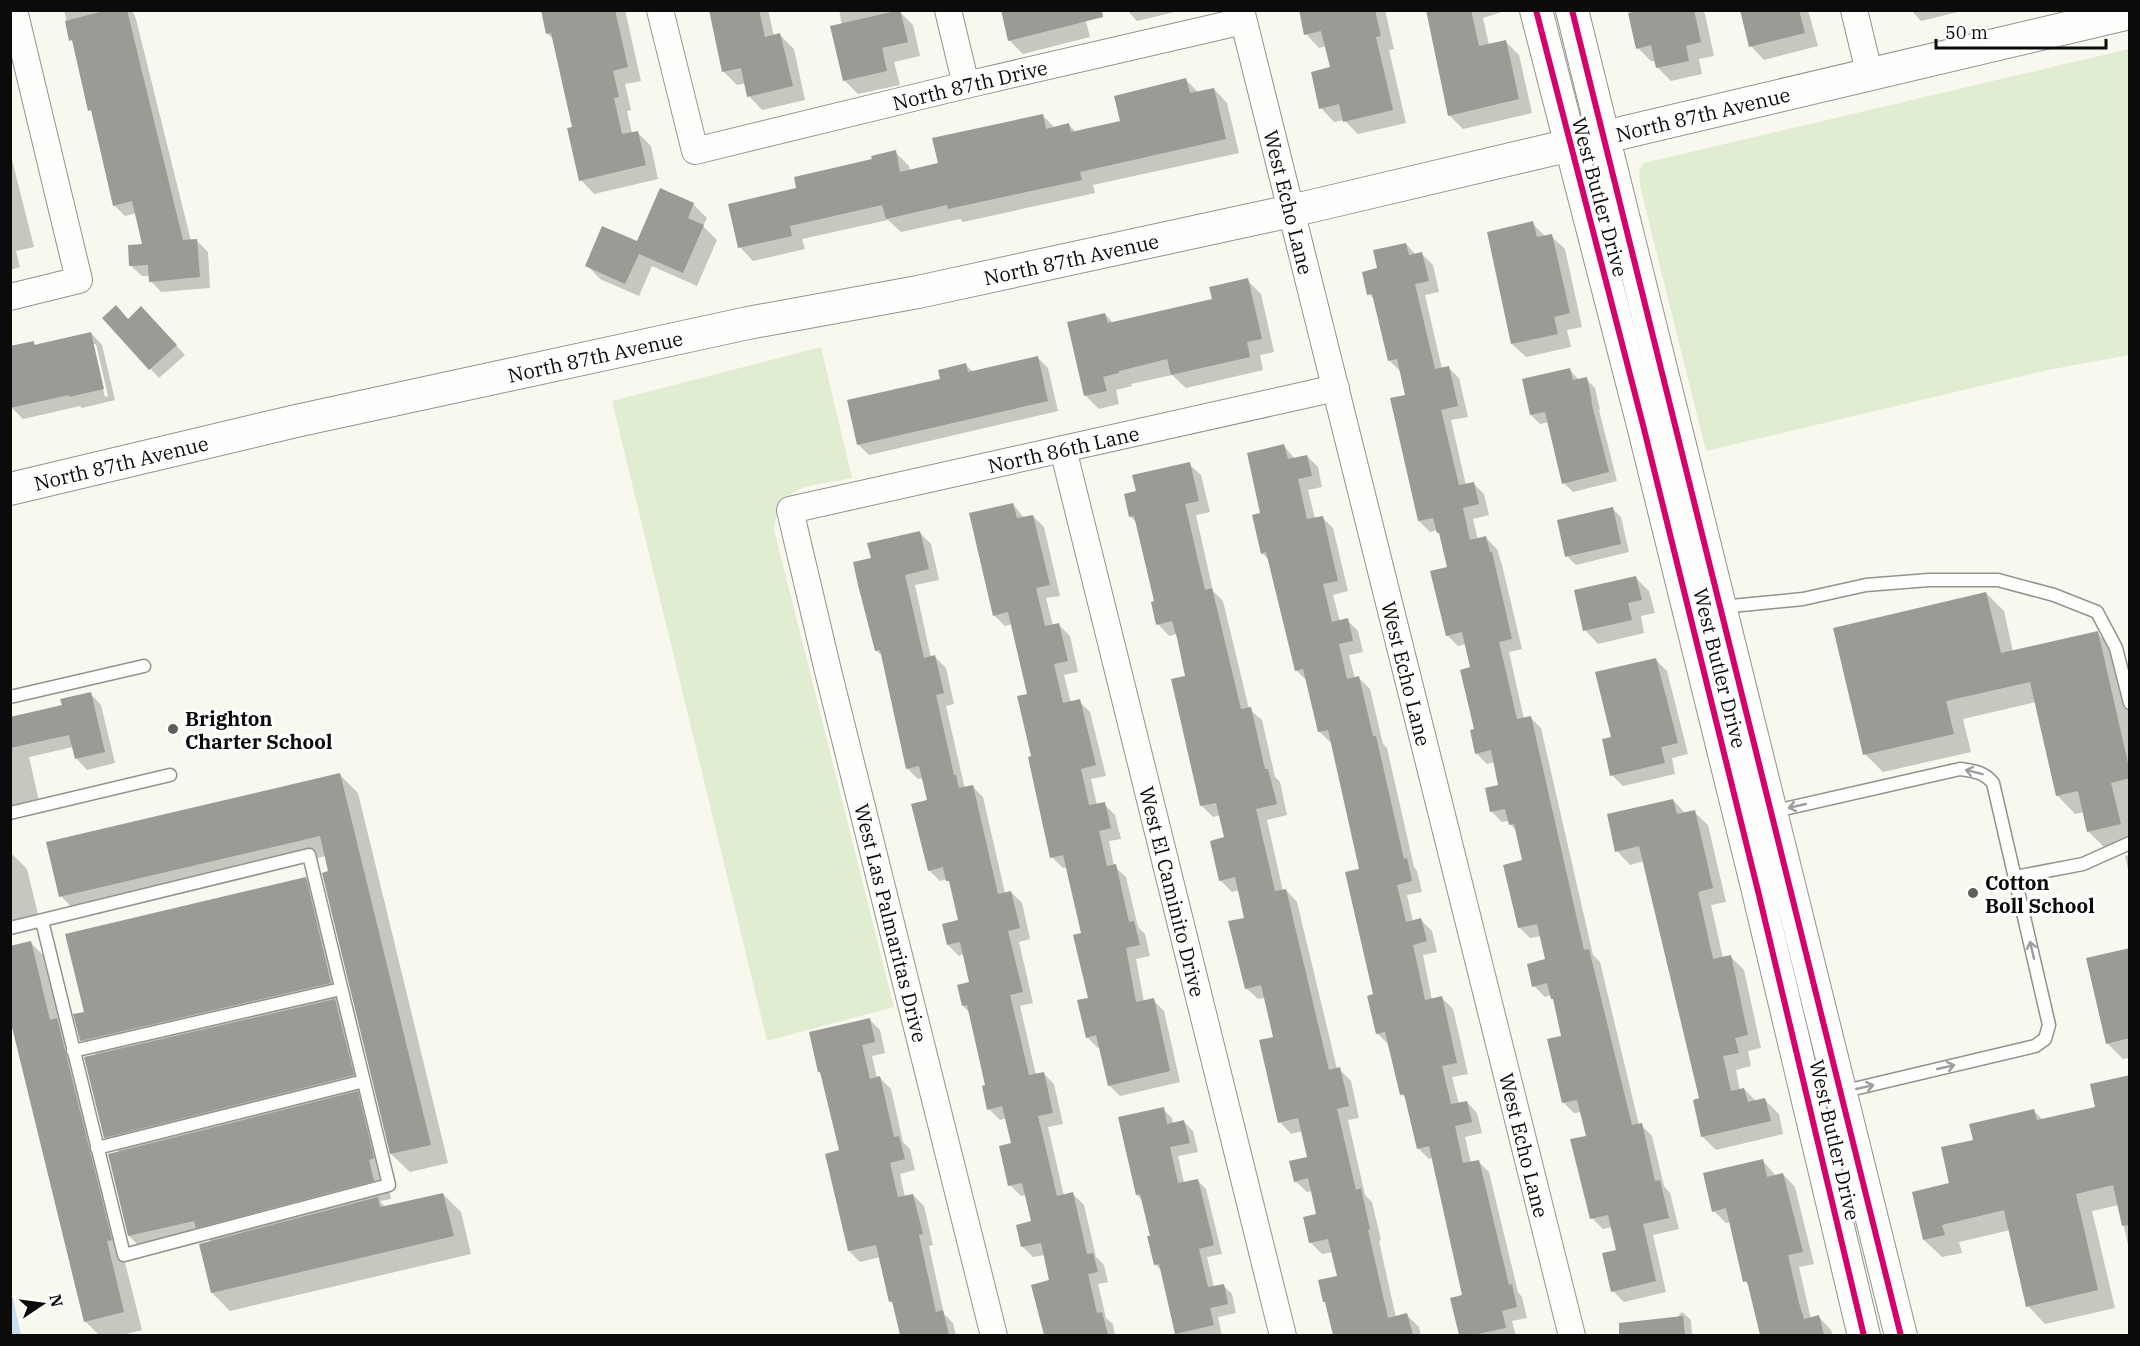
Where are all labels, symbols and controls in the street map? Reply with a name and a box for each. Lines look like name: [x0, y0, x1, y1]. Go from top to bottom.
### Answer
scale bar: [1936, 12, 2106, 50]
text: 50 m: [1945, 21, 1988, 44]
street label: North 87th Drive: [889, 53, 1050, 116]
street label: North 87th Avenue: [1613, 80, 1793, 147]
street label: West Butler Drive: [1566, 114, 1634, 280]
street label: West Echo Lane: [1258, 127, 1320, 277]
street label: North 87th Avenue: [981, 227, 1161, 291]
street label: North 87th Avenue: [505, 324, 685, 388]
street label: North 86th Lane: [985, 419, 1142, 479]
street label: North 87th Avenue: [31, 429, 211, 496]
street label: West Butler Drive: [1687, 585, 1753, 751]
street label: West Echo Lane: [1376, 598, 1438, 749]
place label: Brighton Charter School: [185, 705, 332, 755]
marker: Brighton Charter School: [166, 722, 180, 736]
one-way arrow: [1965, 765, 1984, 777]
street label: West El Caminito Drive: [1134, 784, 1212, 1000]
street label: West Las Palmaritas Drive: [848, 801, 934, 1045]
one-way arrow: [1788, 801, 1807, 813]
place label: Cotton Boll School: [1985, 869, 2095, 919]
marker: Cotton Boll School: [1966, 886, 1980, 900]
one-way arrow: [2025, 941, 2037, 960]
street label: West Butler Drive: [1803, 1057, 1867, 1223]
one-way arrow: [1937, 1061, 1956, 1073]
street label: West Echo Lane: [1493, 1070, 1555, 1220]
one-way arrow: [1855, 1080, 1874, 1092]
north arrow: [12, 1274, 72, 1334]
text: N: [45, 1292, 68, 1309]

